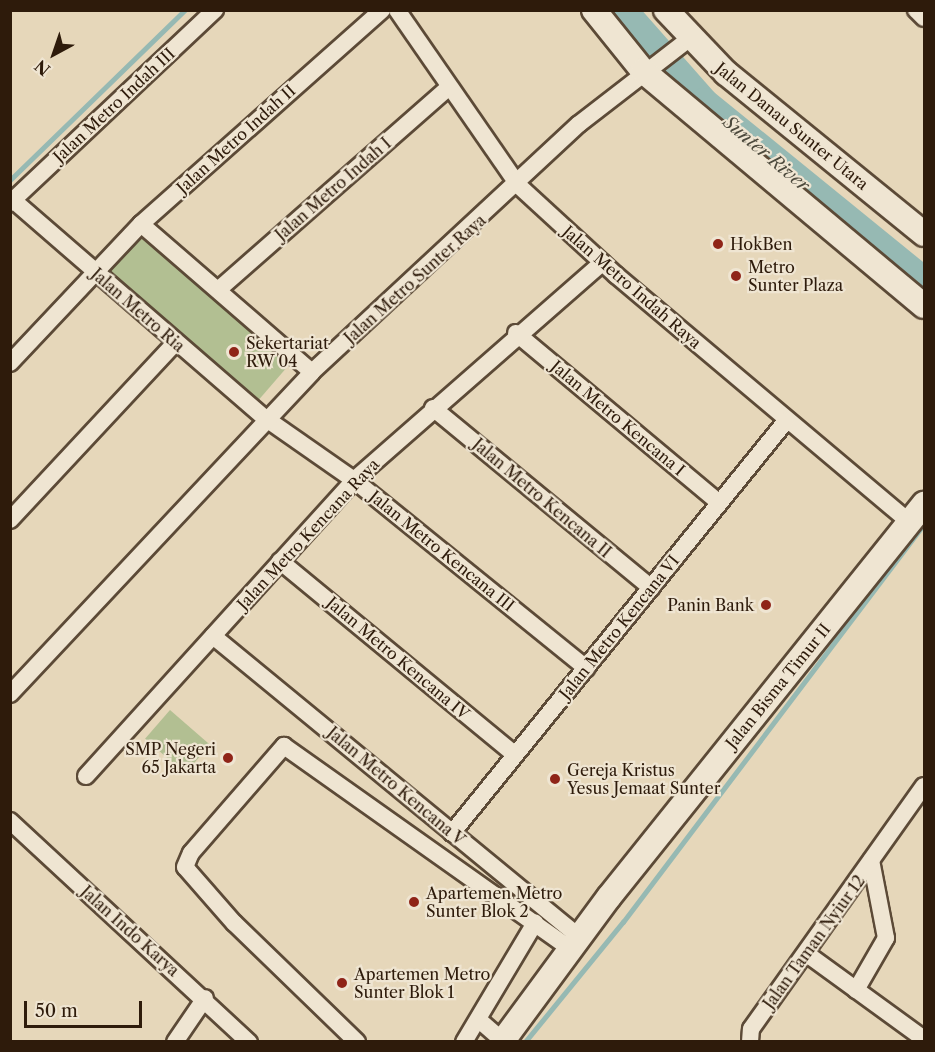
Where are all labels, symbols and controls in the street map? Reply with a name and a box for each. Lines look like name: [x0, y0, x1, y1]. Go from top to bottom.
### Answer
north arrow: [24, 24, 84, 84]
street label: Jalan Metro Indah III: [49, 44, 179, 166]
text: N: [31, 56, 54, 80]
street label: Jalan Danau Sunter Utara: [712, 58, 872, 194]
street label: Jalan Metro Indah II: [173, 81, 299, 197]
water label: Sunter River: [719, 112, 813, 196]
street label: Jalan Metro Indah I: [271, 134, 395, 244]
street label: Jalan Metro Sunter Raya: [340, 210, 490, 348]
street label: Jalan Metro Indah Raya: [559, 222, 705, 352]
place label: HokBen: [730, 234, 793, 254]
marker: HokBen: [711, 237, 725, 251]
place label: Metro Sunter Plaza: [748, 257, 844, 295]
street label: Jalan Metro Ria: [87, 264, 189, 356]
marker: Metro Sunter Plaza: [729, 269, 743, 283]
place label: Sekertariat RW 04: [246, 333, 329, 371]
marker: Sekertariat RW 04: [227, 345, 241, 359]
street label: Jalan Metro Kencana I: [547, 356, 689, 480]
street label: Jalan Metro Kencana II: [469, 434, 615, 562]
street label: Jalan Metro Kencana Raya: [233, 454, 383, 614]
street label: Jalan Metro Kencana III: [366, 487, 518, 615]
street label: Jalan Metro Kencana VI: [555, 551, 683, 703]
street label: Jalan Metro Kencana IV: [323, 593, 473, 723]
place label: Panin Bank: [667, 595, 754, 615]
marker: Panin Bank: [759, 598, 773, 612]
street label: Jalan Bisma Timur II: [721, 619, 835, 753]
street label: Jalan Metro Kencana V: [323, 723, 469, 849]
place label: SMP Negeri 65 Jakarta: [125, 739, 216, 777]
marker: SMP Negeri 65 Jakarta: [221, 751, 235, 765]
place label: Gereja Kristus Yesus Jemaat Sunter: [567, 760, 720, 798]
marker: Gereja Kristus Yesus Jemaat Sunter: [548, 772, 562, 786]
street label: Jalan Taman Nyiur 12: [759, 871, 869, 1013]
street label: Jalan Indo Karya: [77, 882, 183, 980]
place label: Apartemen Metro Sunter Blok 2: [426, 883, 562, 921]
marker: Apartemen Metro Sunter Blok 2: [407, 895, 421, 909]
place label: Apartemen Metro Sunter Blok 1: [354, 964, 490, 1002]
marker: Apartemen Metro Sunter Blok 1: [335, 976, 349, 990]
scale bar: [27, 989, 146, 1027]
text: 50 m: [35, 1000, 78, 1022]

